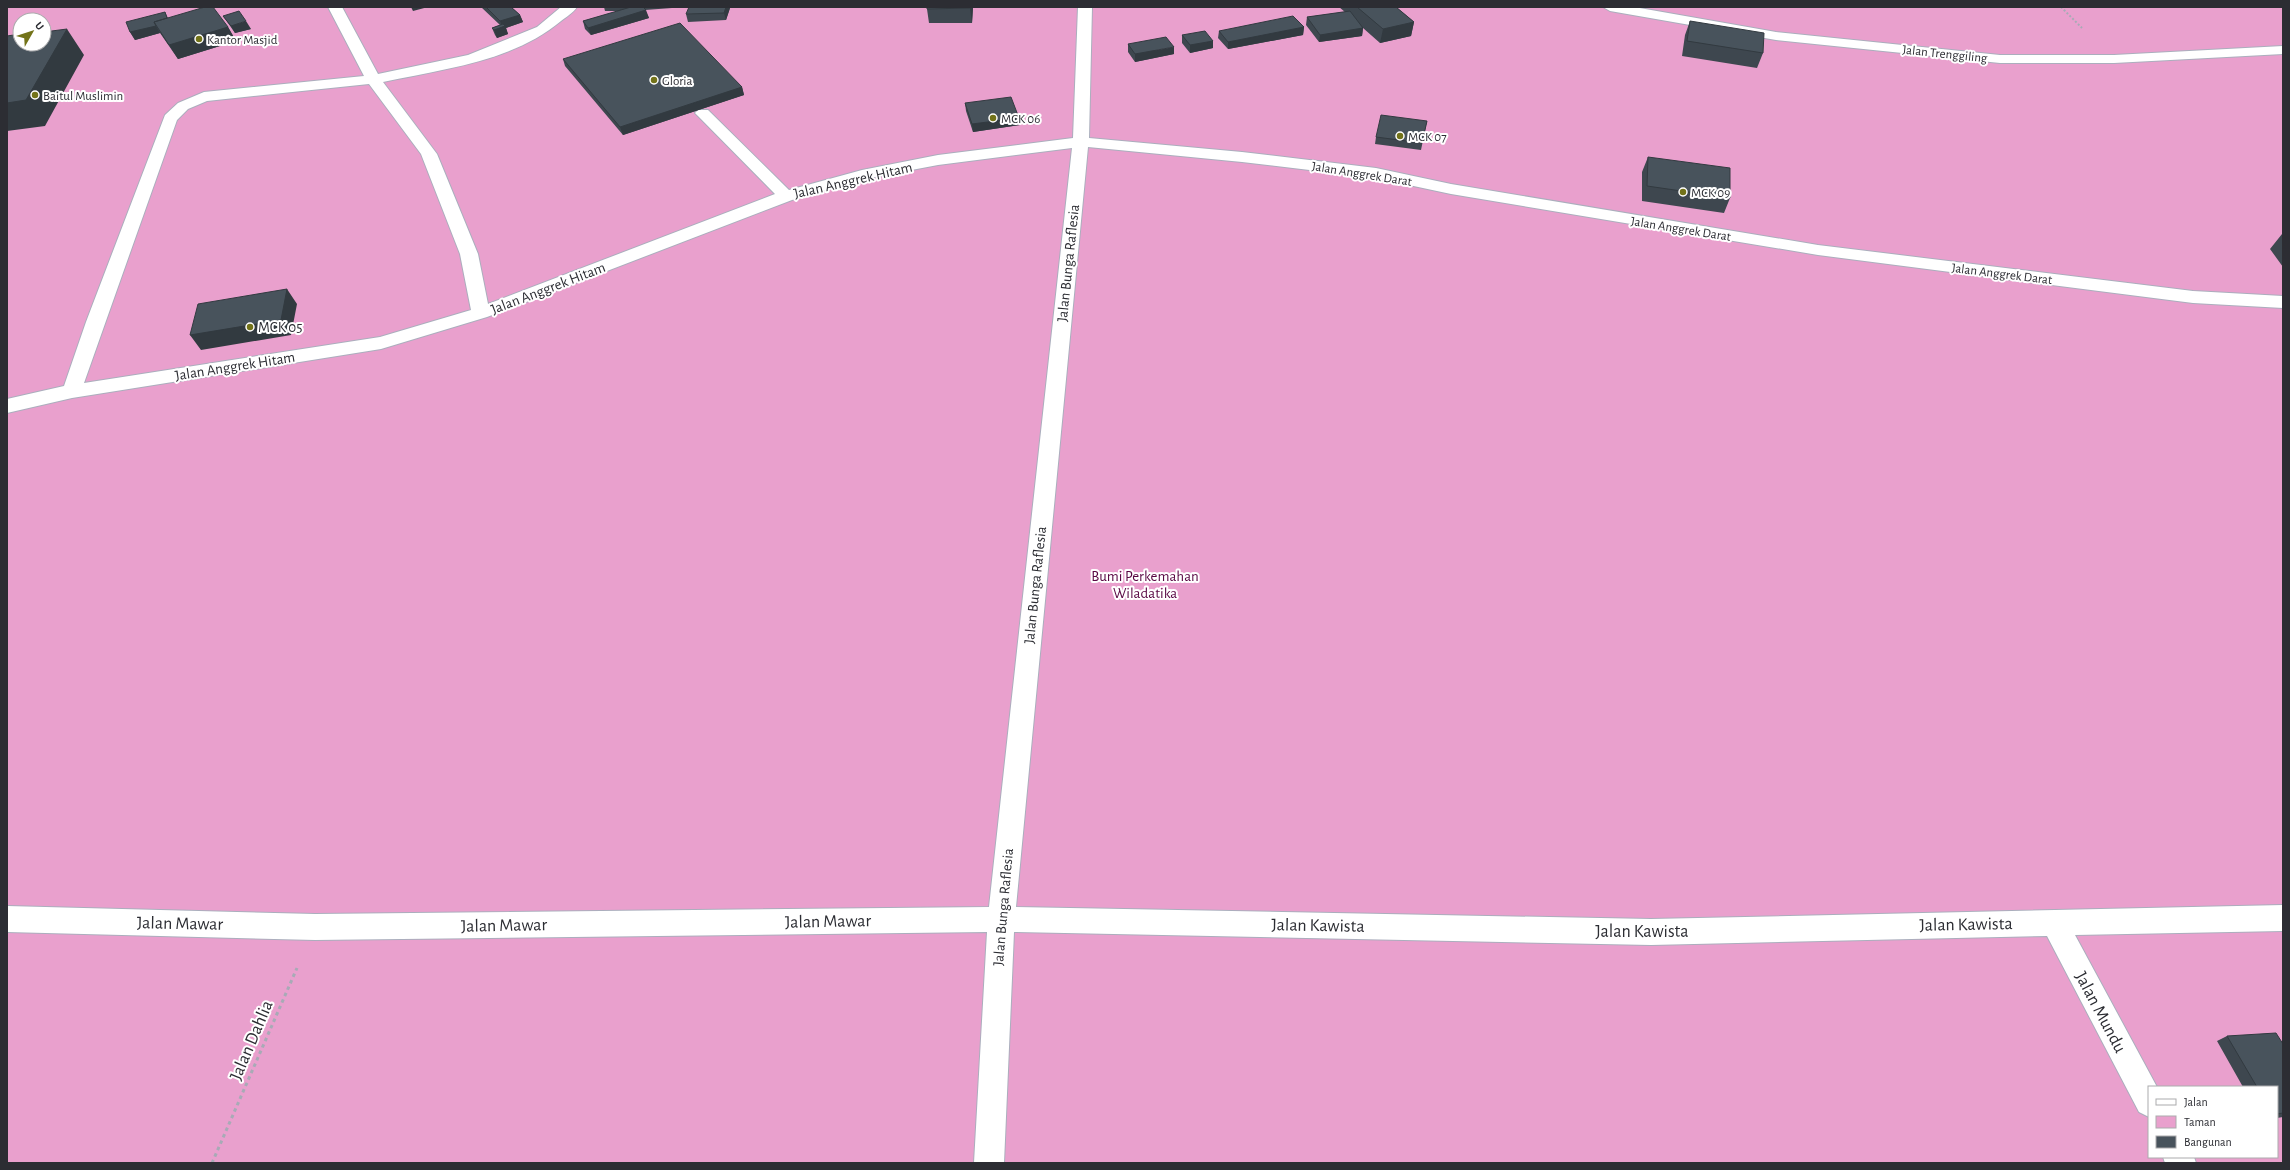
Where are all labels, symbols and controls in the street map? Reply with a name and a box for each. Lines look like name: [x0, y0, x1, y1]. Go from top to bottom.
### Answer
north arrow: [12, 12, 52, 52]
text: U: [33, 20, 46, 32]
marker: Kantor Masjid: [194, 34, 204, 44]
place label: Kantor Masjid: [207, 34, 278, 47]
street label: Jalan Trenggiling: [1902, 44, 1989, 65]
marker: Gloria: [649, 75, 659, 85]
place label: Gloria: [662, 75, 693, 88]
marker: Baitul Muslimin: [30, 90, 40, 100]
place label: Baitul Muslimin: [43, 90, 123, 103]
marker: MCK 06: [988, 113, 998, 123]
place label: MCK 06: [1001, 113, 1040, 126]
marker: MCK 07: [1395, 131, 1405, 141]
place label: MCK 07: [1408, 131, 1447, 144]
street label: Jalan Anggrek Hitam: [792, 160, 914, 201]
street label: Jalan Anggrek Darat: [1311, 160, 1413, 189]
marker: MCK 09: [1678, 187, 1688, 197]
place label: MCK 09: [1691, 187, 1730, 200]
street label: Jalan Bunga Raflesia: [1055, 203, 1082, 323]
street label: Jalan Anggrek Darat: [1630, 215, 1732, 244]
street label: Jalan Anggrek Hitam: [489, 260, 608, 317]
street label: Jalan Anggrek Darat: [1951, 262, 2053, 287]
place label: MCK 05: [258, 320, 303, 335]
marker: MCK 05: [245, 322, 255, 332]
street label: Jalan Anggrek Hitam: [174, 350, 296, 383]
street label: Jalan Bunga Raflesia: [1022, 525, 1049, 645]
park label: Bumi Perkemahan Wiladatika: [1091, 569, 1199, 601]
street label: Jalan Bunga Raflesia: [991, 847, 1016, 967]
street label: Jalan Mawar: [785, 912, 871, 932]
street label: Jalan Mawar: [137, 914, 223, 934]
street label: Jalan Kawista: [1919, 915, 2013, 935]
street label: Jalan Mawar: [461, 916, 547, 936]
street label: Jalan Kawista: [1271, 916, 1365, 936]
street label: Jalan Kawista: [1595, 923, 1689, 941]
street label: Jalan Mundu: [2071, 969, 2129, 1056]
street label: Jalan Dahlia: [227, 998, 277, 1083]
legend: [2148, 1086, 2278, 1158]
text: Jalan: [2184, 1096, 2208, 1108]
text: Taman: [2184, 1116, 2216, 1128]
text: Bangunan: [2184, 1136, 2232, 1148]

